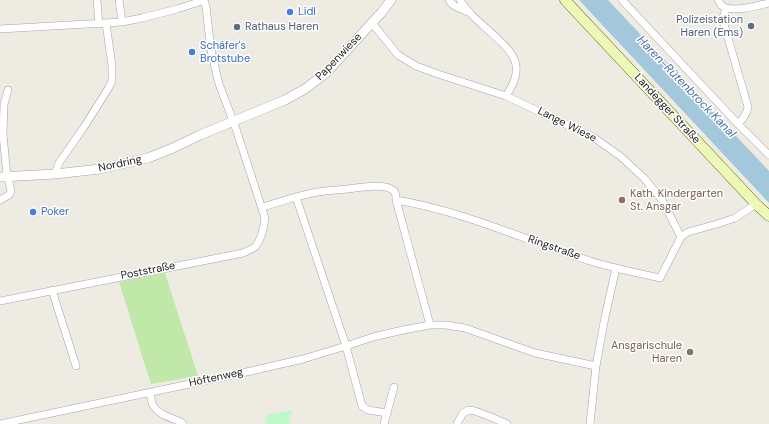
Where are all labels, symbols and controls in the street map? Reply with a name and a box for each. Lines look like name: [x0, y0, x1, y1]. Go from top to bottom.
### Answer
place label: Lidl: [298, 5, 316, 19]
marker: Lidl: [285, 7, 295, 17]
place label: Polizeistation Haren (Ems): [676, 13, 743, 39]
place label: Rathaus Haren: [245, 20, 318, 34]
marker: Polizeistation Haren (Ems): [746, 21, 756, 31]
marker: Rathaus Haren: [232, 22, 242, 32]
street label: Papenwiese: [313, 31, 365, 83]
water label: Haren-Rütenbrock Kanal: [634, 33, 738, 141]
place label: Schäfer's Brotstube: [200, 39, 250, 65]
marker: Schäfer's Brotstube: [187, 47, 197, 57]
street label: Landegger Straße: [631, 71, 703, 147]
street label: Lange Wiese: [535, 104, 599, 146]
street label: Nordring: [97, 153, 143, 175]
place label: Kath. Kindergarten St. Ansgar: [630, 187, 723, 213]
marker: Kath. Kindergarten St. Ansgar: [617, 195, 627, 205]
place label: Poker: [41, 205, 69, 219]
marker: Poker: [28, 207, 38, 217]
street label: Ringstraße: [526, 233, 582, 263]
street label: Poststraße: [120, 259, 176, 283]
place label: Ansgarischule Haren: [611, 339, 682, 365]
marker: Ansgarischule Haren: [685, 347, 695, 357]
street label: Höftenweg: [188, 366, 244, 390]

